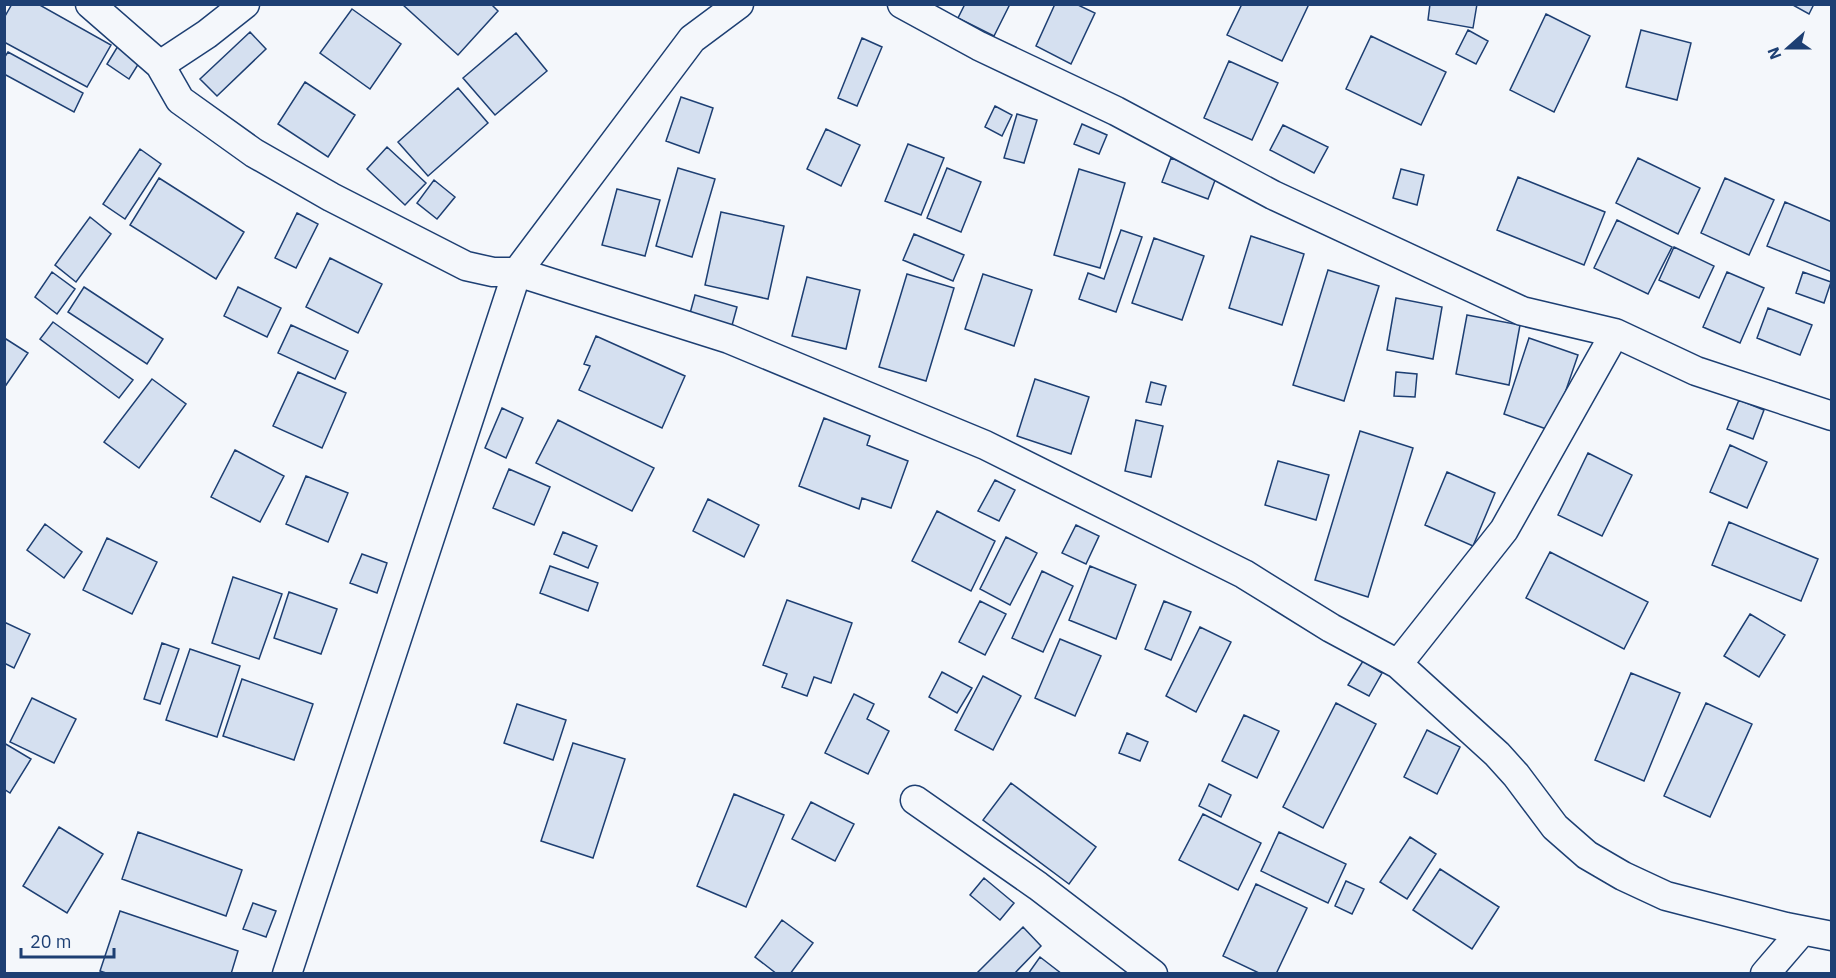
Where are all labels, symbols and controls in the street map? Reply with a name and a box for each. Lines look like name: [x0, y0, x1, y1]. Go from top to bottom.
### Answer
north arrow: [1758, 18, 1818, 78]
text: N: [1763, 44, 1785, 62]
scale bar: [21, 921, 114, 959]
text: 20 m: [30, 930, 72, 953]

